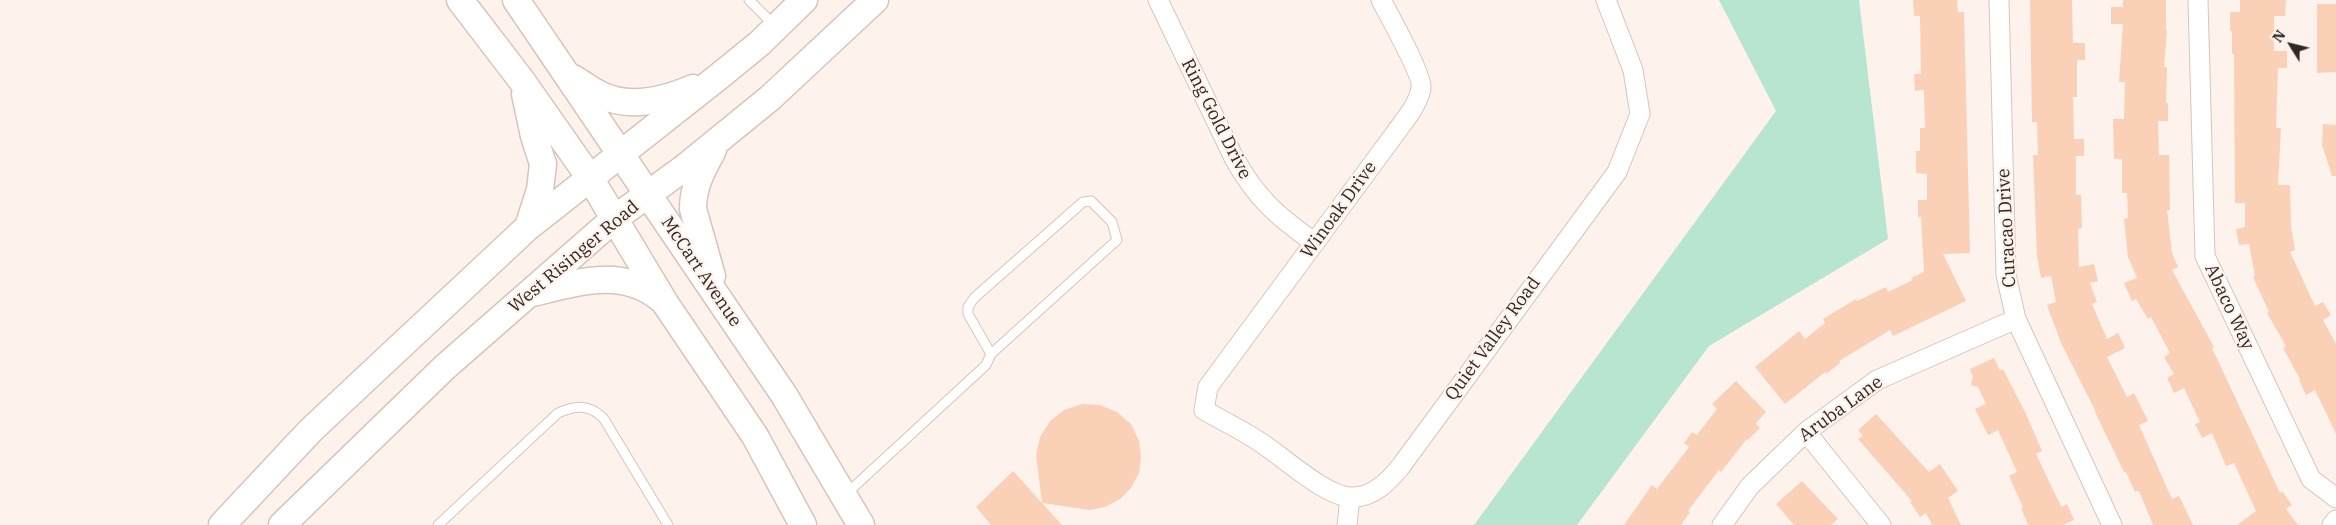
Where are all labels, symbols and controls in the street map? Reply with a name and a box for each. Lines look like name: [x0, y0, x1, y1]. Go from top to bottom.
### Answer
north arrow: [2266, 20, 2316, 70]
text: N: [2268, 26, 2289, 46]
street label: Ring Gold Drive: [1176, 55, 1256, 183]
street label: Winoak Drive: [1297, 157, 1381, 263]
street label: Curacao Drive: [1993, 168, 2021, 288]
street label: West Risinger Road: [504, 196, 644, 318]
street label: McCart Avenue: [656, 213, 746, 331]
street label: Abaco Way: [2200, 261, 2258, 353]
street label: Quiet Valley Road: [1441, 273, 1545, 405]
street label: Aruba Lane: [1795, 371, 1887, 447]

